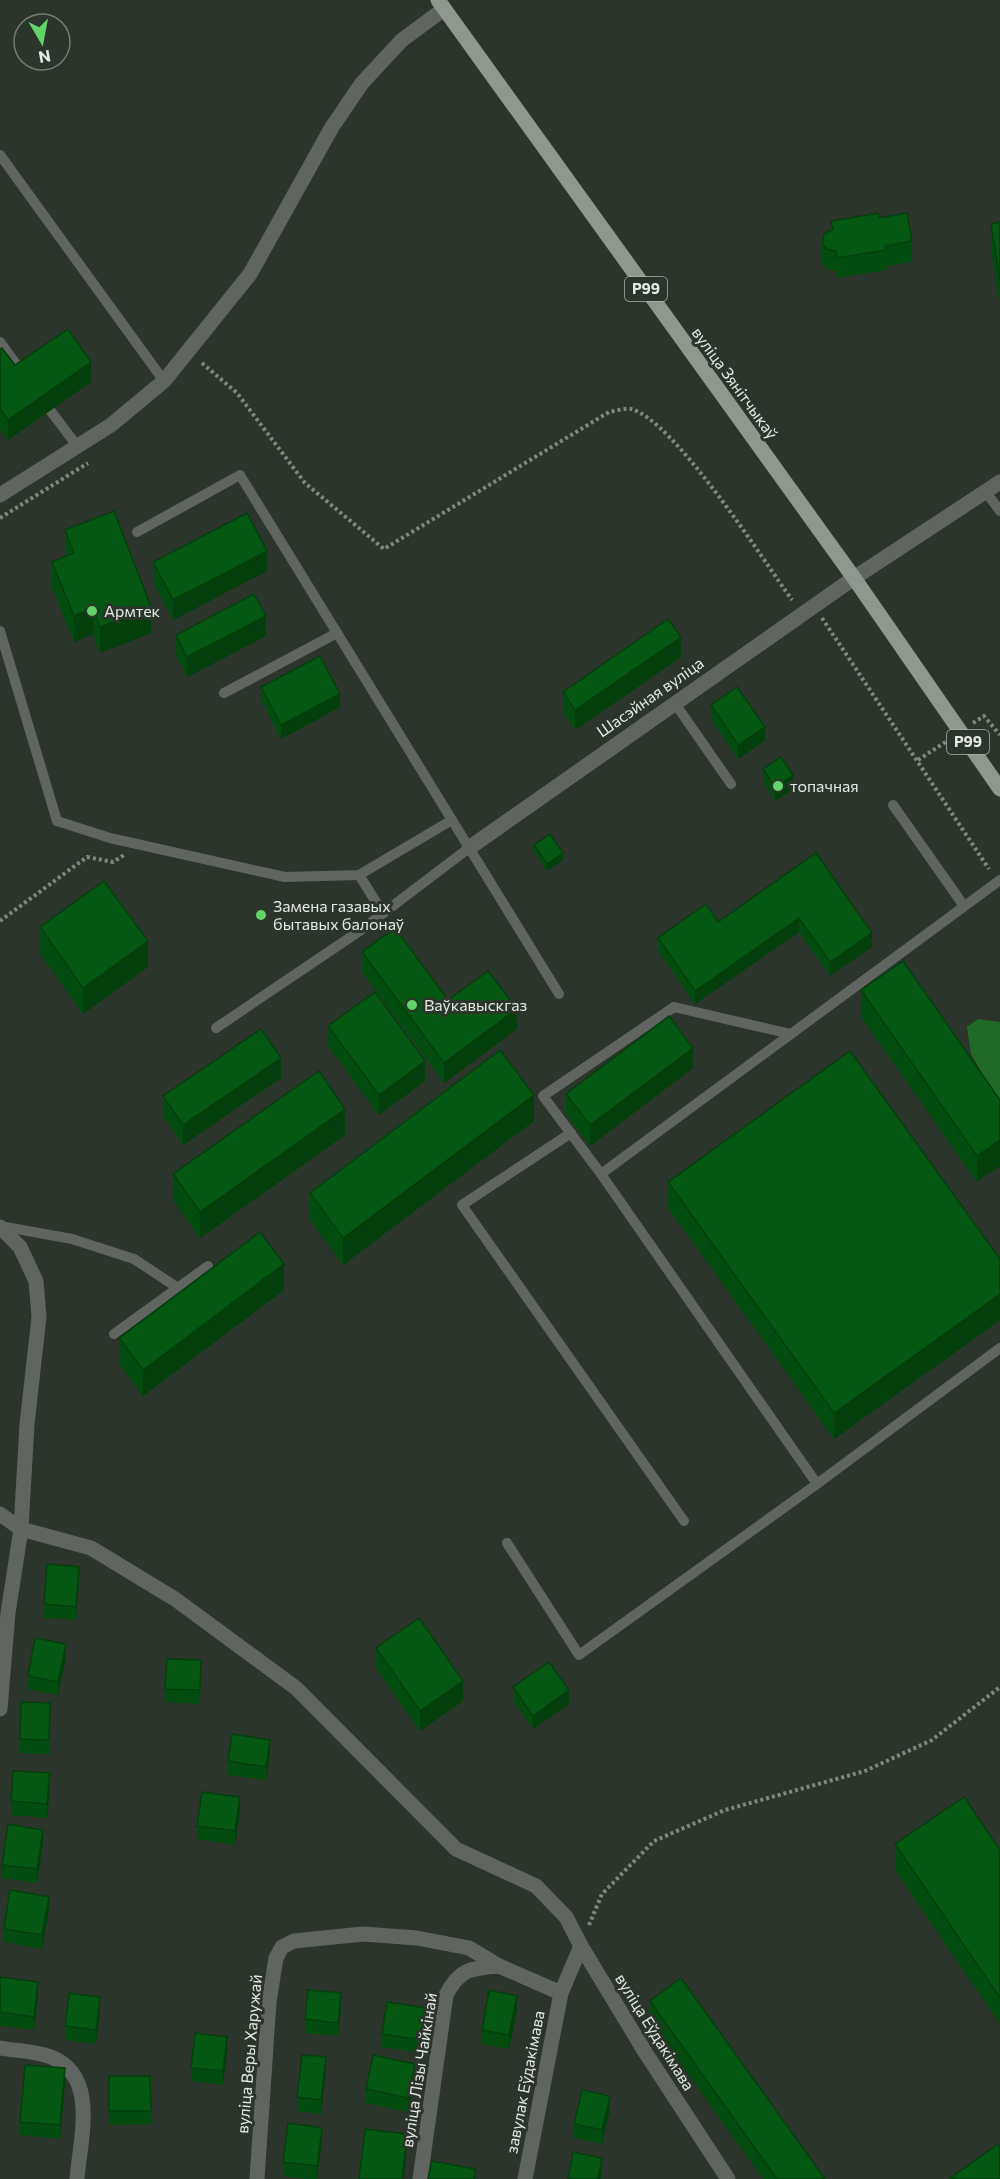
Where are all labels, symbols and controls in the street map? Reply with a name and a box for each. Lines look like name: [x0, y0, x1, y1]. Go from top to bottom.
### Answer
north arrow: [12, 12, 72, 72]
text: N: [37, 47, 52, 68]
road number: Р99: [625, 277, 667, 301]
street label: вуліца Зянітчыкаў: [688, 323, 782, 442]
place label: Армтек: [104, 601, 161, 620]
marker: Армтек: [85, 604, 99, 618]
street label: Шасэйная вуліца: [593, 653, 707, 741]
road number: Р99: [947, 730, 989, 754]
place label: топачная: [790, 776, 859, 795]
marker: топачная: [771, 779, 785, 793]
place label: Замена газавых бытавых балонаў: [273, 896, 404, 933]
marker: Замена газавых бытавых балонаў: [254, 908, 268, 922]
place label: Ваўкавыскгаз: [424, 995, 527, 1014]
marker: Ваўкавыскгаз: [405, 998, 419, 1012]
street label: вуліца Еўдакімава: [612, 1970, 699, 2094]
street label: вуліца Веры Харужай: [232, 1974, 265, 2134]
street label: вуліца Лізы Чайкінай: [397, 1991, 440, 2149]
street label: завулак Еўдакімава: [501, 2009, 548, 2155]

